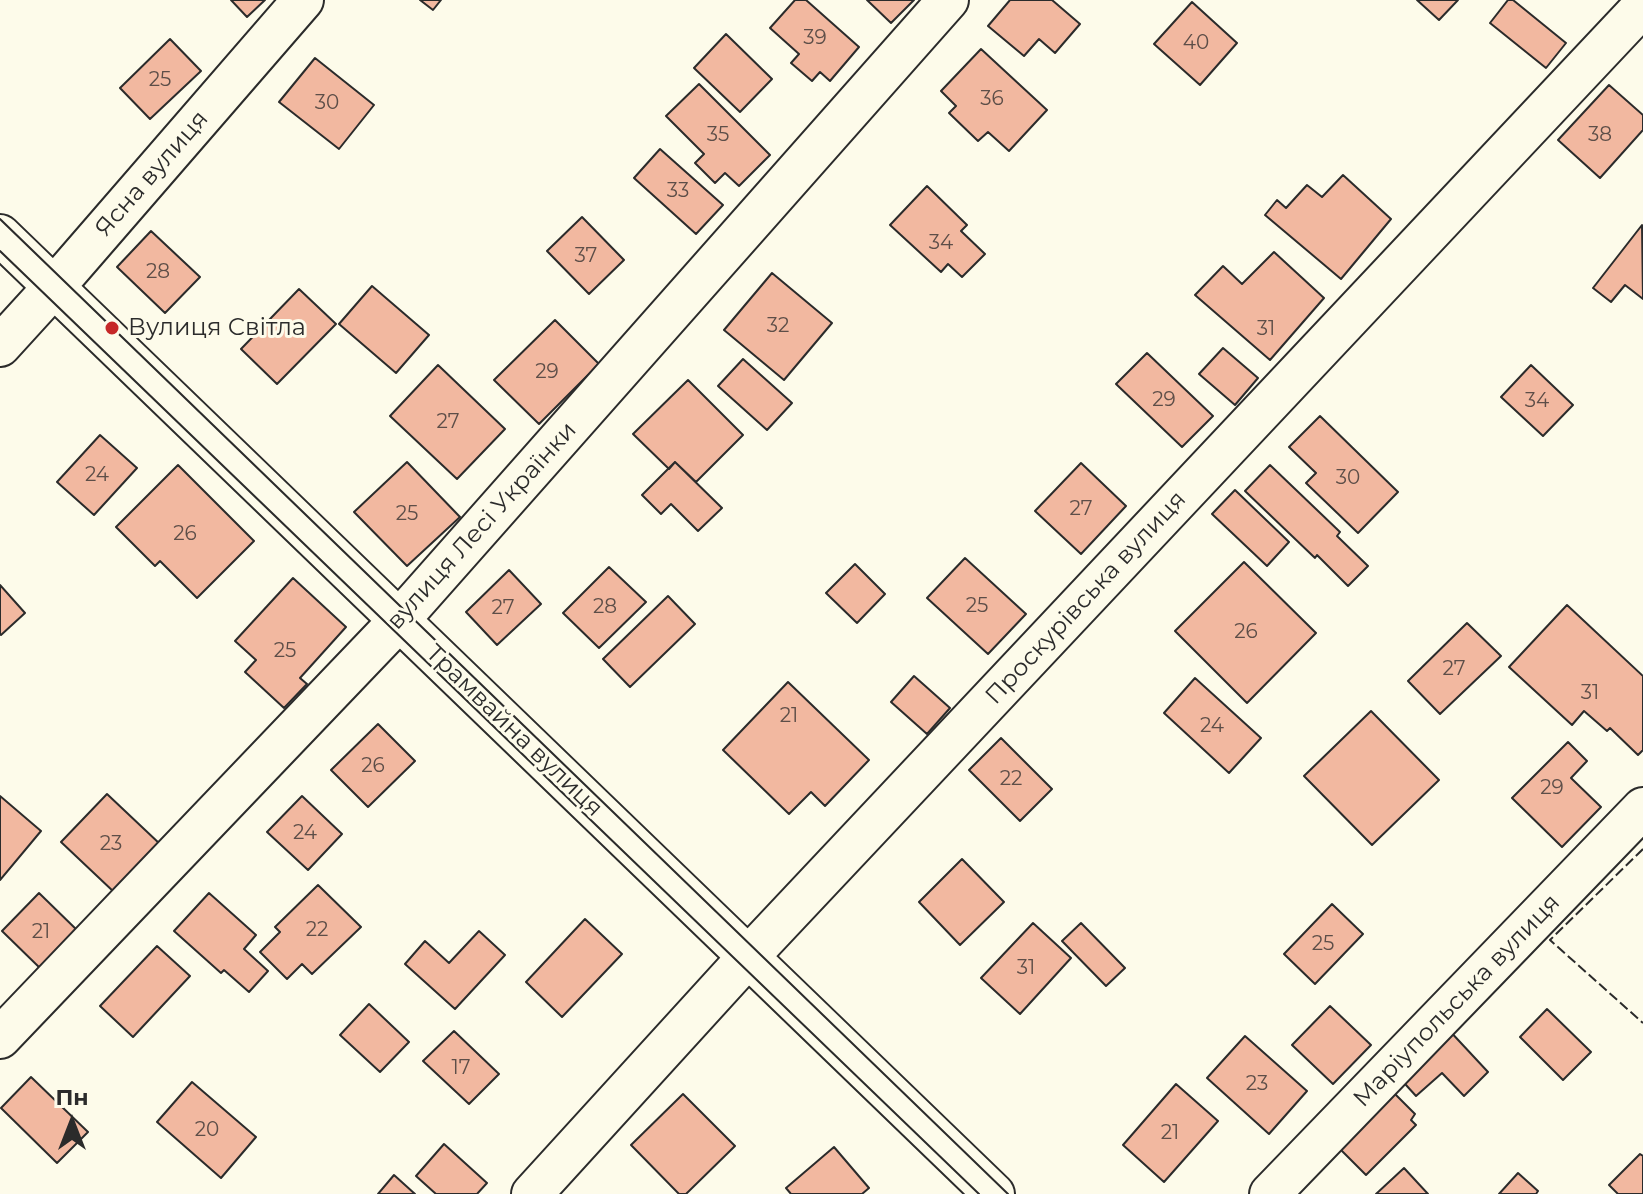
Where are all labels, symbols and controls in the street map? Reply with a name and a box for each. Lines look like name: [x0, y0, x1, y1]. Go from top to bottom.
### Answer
house number: 39: [803, 26, 827, 50]
house number: 40: [1183, 31, 1209, 55]
house number: 25: [149, 68, 171, 92]
house number: 36: [980, 87, 1004, 111]
house number: 30: [315, 91, 339, 115]
street label: Ясна вулиця: [89, 105, 215, 243]
house number: 35: [707, 123, 729, 147]
house number: 38: [1588, 123, 1612, 147]
house number: 33: [667, 179, 689, 203]
house number: 34: [929, 231, 953, 255]
house number: 37: [575, 244, 597, 268]
house number: 28: [146, 260, 170, 284]
place label: Вулиця Світла: [128, 314, 306, 342]
house number: 32: [767, 314, 789, 338]
house number: 31: [1257, 317, 1275, 341]
marker: Вулиця Світла: [103, 319, 121, 337]
house number: 29: [535, 360, 559, 384]
house number: 29: [1152, 388, 1176, 412]
house number: 34: [1525, 389, 1549, 413]
house number: 27: [436, 410, 460, 434]
street label: вулиця Лесі Українки: [381, 416, 583, 636]
house number: 24: [85, 463, 109, 487]
house number: 30: [1336, 466, 1360, 490]
street label: Проскурівська вулиця: [980, 486, 1192, 710]
house number: 27: [1069, 497, 1093, 521]
house number: 25: [396, 502, 418, 526]
house number: 26: [173, 522, 197, 546]
house number: 25: [966, 594, 988, 618]
house number: 28: [593, 595, 617, 619]
house number: 27: [491, 596, 515, 620]
house number: 26: [1234, 620, 1258, 644]
house number: 25: [274, 639, 296, 663]
street label: Трамвайна вулиця: [420, 639, 608, 823]
house number: 27: [1442, 657, 1466, 681]
house number: 31: [1581, 681, 1599, 705]
house number: 21: [780, 704, 798, 728]
house number: 24: [1200, 714, 1224, 738]
house number: 26: [361, 754, 385, 778]
house number: 22: [1000, 767, 1022, 791]
house number: 29: [1540, 776, 1564, 800]
house number: 24: [293, 821, 317, 845]
house number: 23: [100, 832, 122, 856]
street label: Маріупольська вулиця: [1348, 889, 1566, 1113]
house number: 22: [306, 918, 328, 942]
house number: 21: [32, 920, 50, 944]
house number: 25: [1312, 932, 1334, 956]
house number: 31: [1017, 956, 1035, 980]
house number: 17: [452, 1056, 470, 1080]
house number: 23: [1246, 1072, 1268, 1096]
north arrow: [32, 1082, 112, 1162]
text: Пн: [55, 1084, 89, 1111]
house number: 20: [195, 1118, 219, 1142]
house number: 21: [1161, 1121, 1179, 1145]

